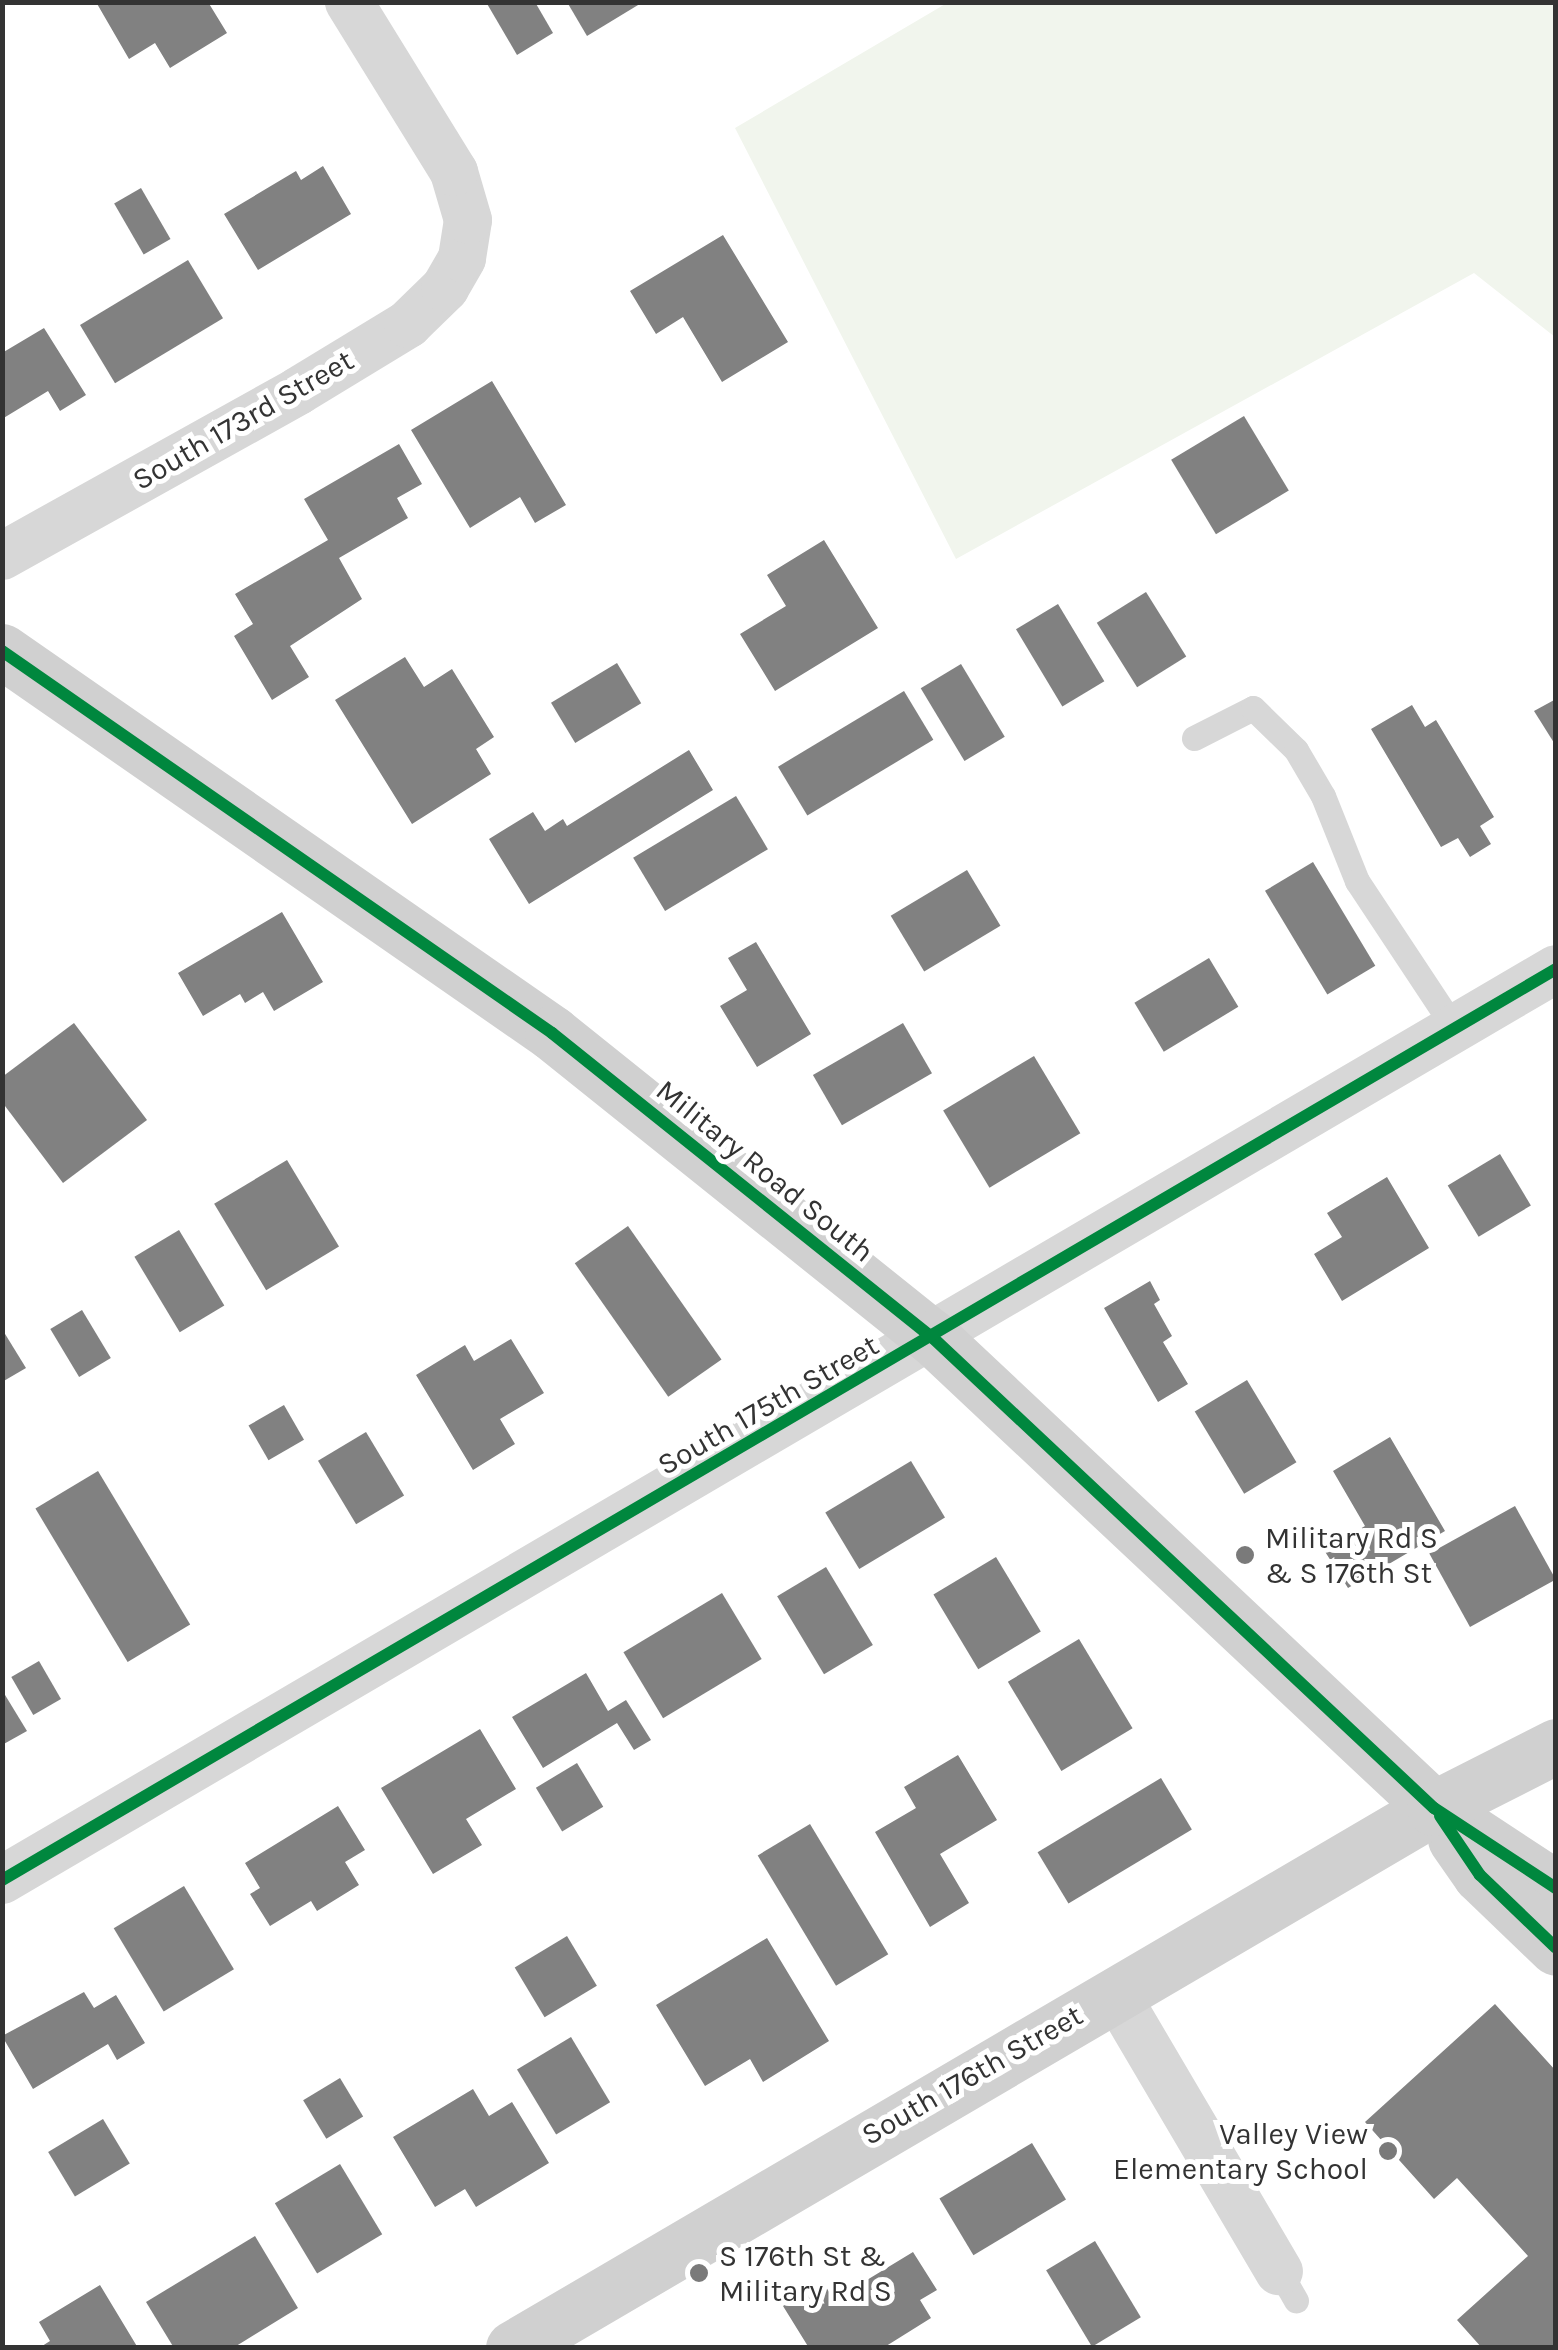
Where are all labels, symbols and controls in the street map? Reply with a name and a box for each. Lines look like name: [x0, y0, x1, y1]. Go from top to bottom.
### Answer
street label: South 173rd Street: [126, 342, 360, 498]
street label: Military Road South: [649, 1072, 881, 1270]
street label: South 175th Street: [651, 1327, 885, 1483]
place label: Military Rd S & S 176th St: [1265, 1520, 1438, 1590]
marker: Military Rd S & S 176th St: [1234, 1544, 1256, 1566]
street label: South 176th Street: [855, 1997, 1089, 2153]
place label: Valley View Elementary School: [1113, 2116, 1368, 2186]
marker: Valley View Elementary School: [1377, 2140, 1399, 2162]
place label: S 176th St & Military Rd S: [719, 2238, 892, 2308]
marker: S 176th St & Military Rd S: [688, 2262, 710, 2284]

